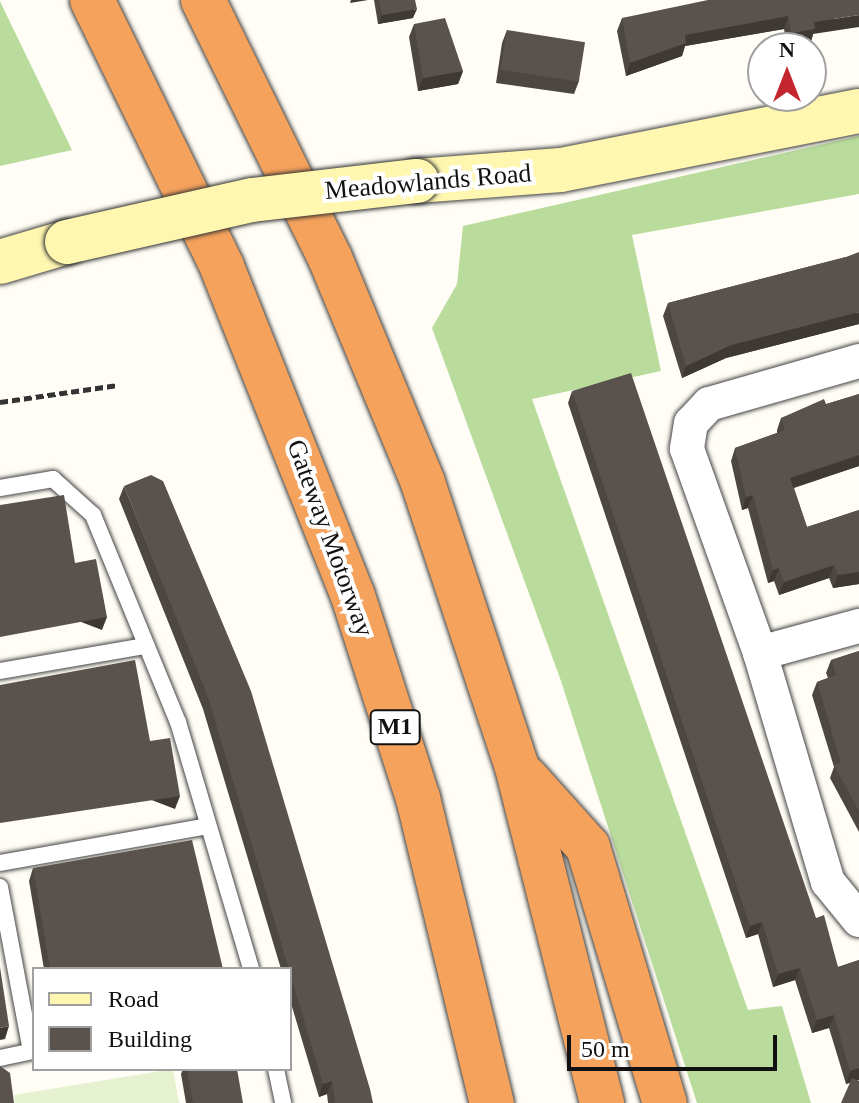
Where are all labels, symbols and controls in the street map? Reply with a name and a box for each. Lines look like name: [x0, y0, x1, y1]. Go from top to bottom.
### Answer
north arrow: [747, 32, 827, 112]
text: N: [779, 37, 795, 62]
street label: Meadowlands Road: [323, 157, 533, 207]
street label: Gateway Motorway: [280, 435, 380, 641]
road number: M1: [369, 707, 421, 747]
legend: [32, 967, 292, 1071]
text: Road: [108, 986, 159, 1012]
scale bar: [571, 1019, 781, 1069]
text: Building: [108, 1026, 192, 1052]
text: 50 m: [581, 1036, 630, 1062]

